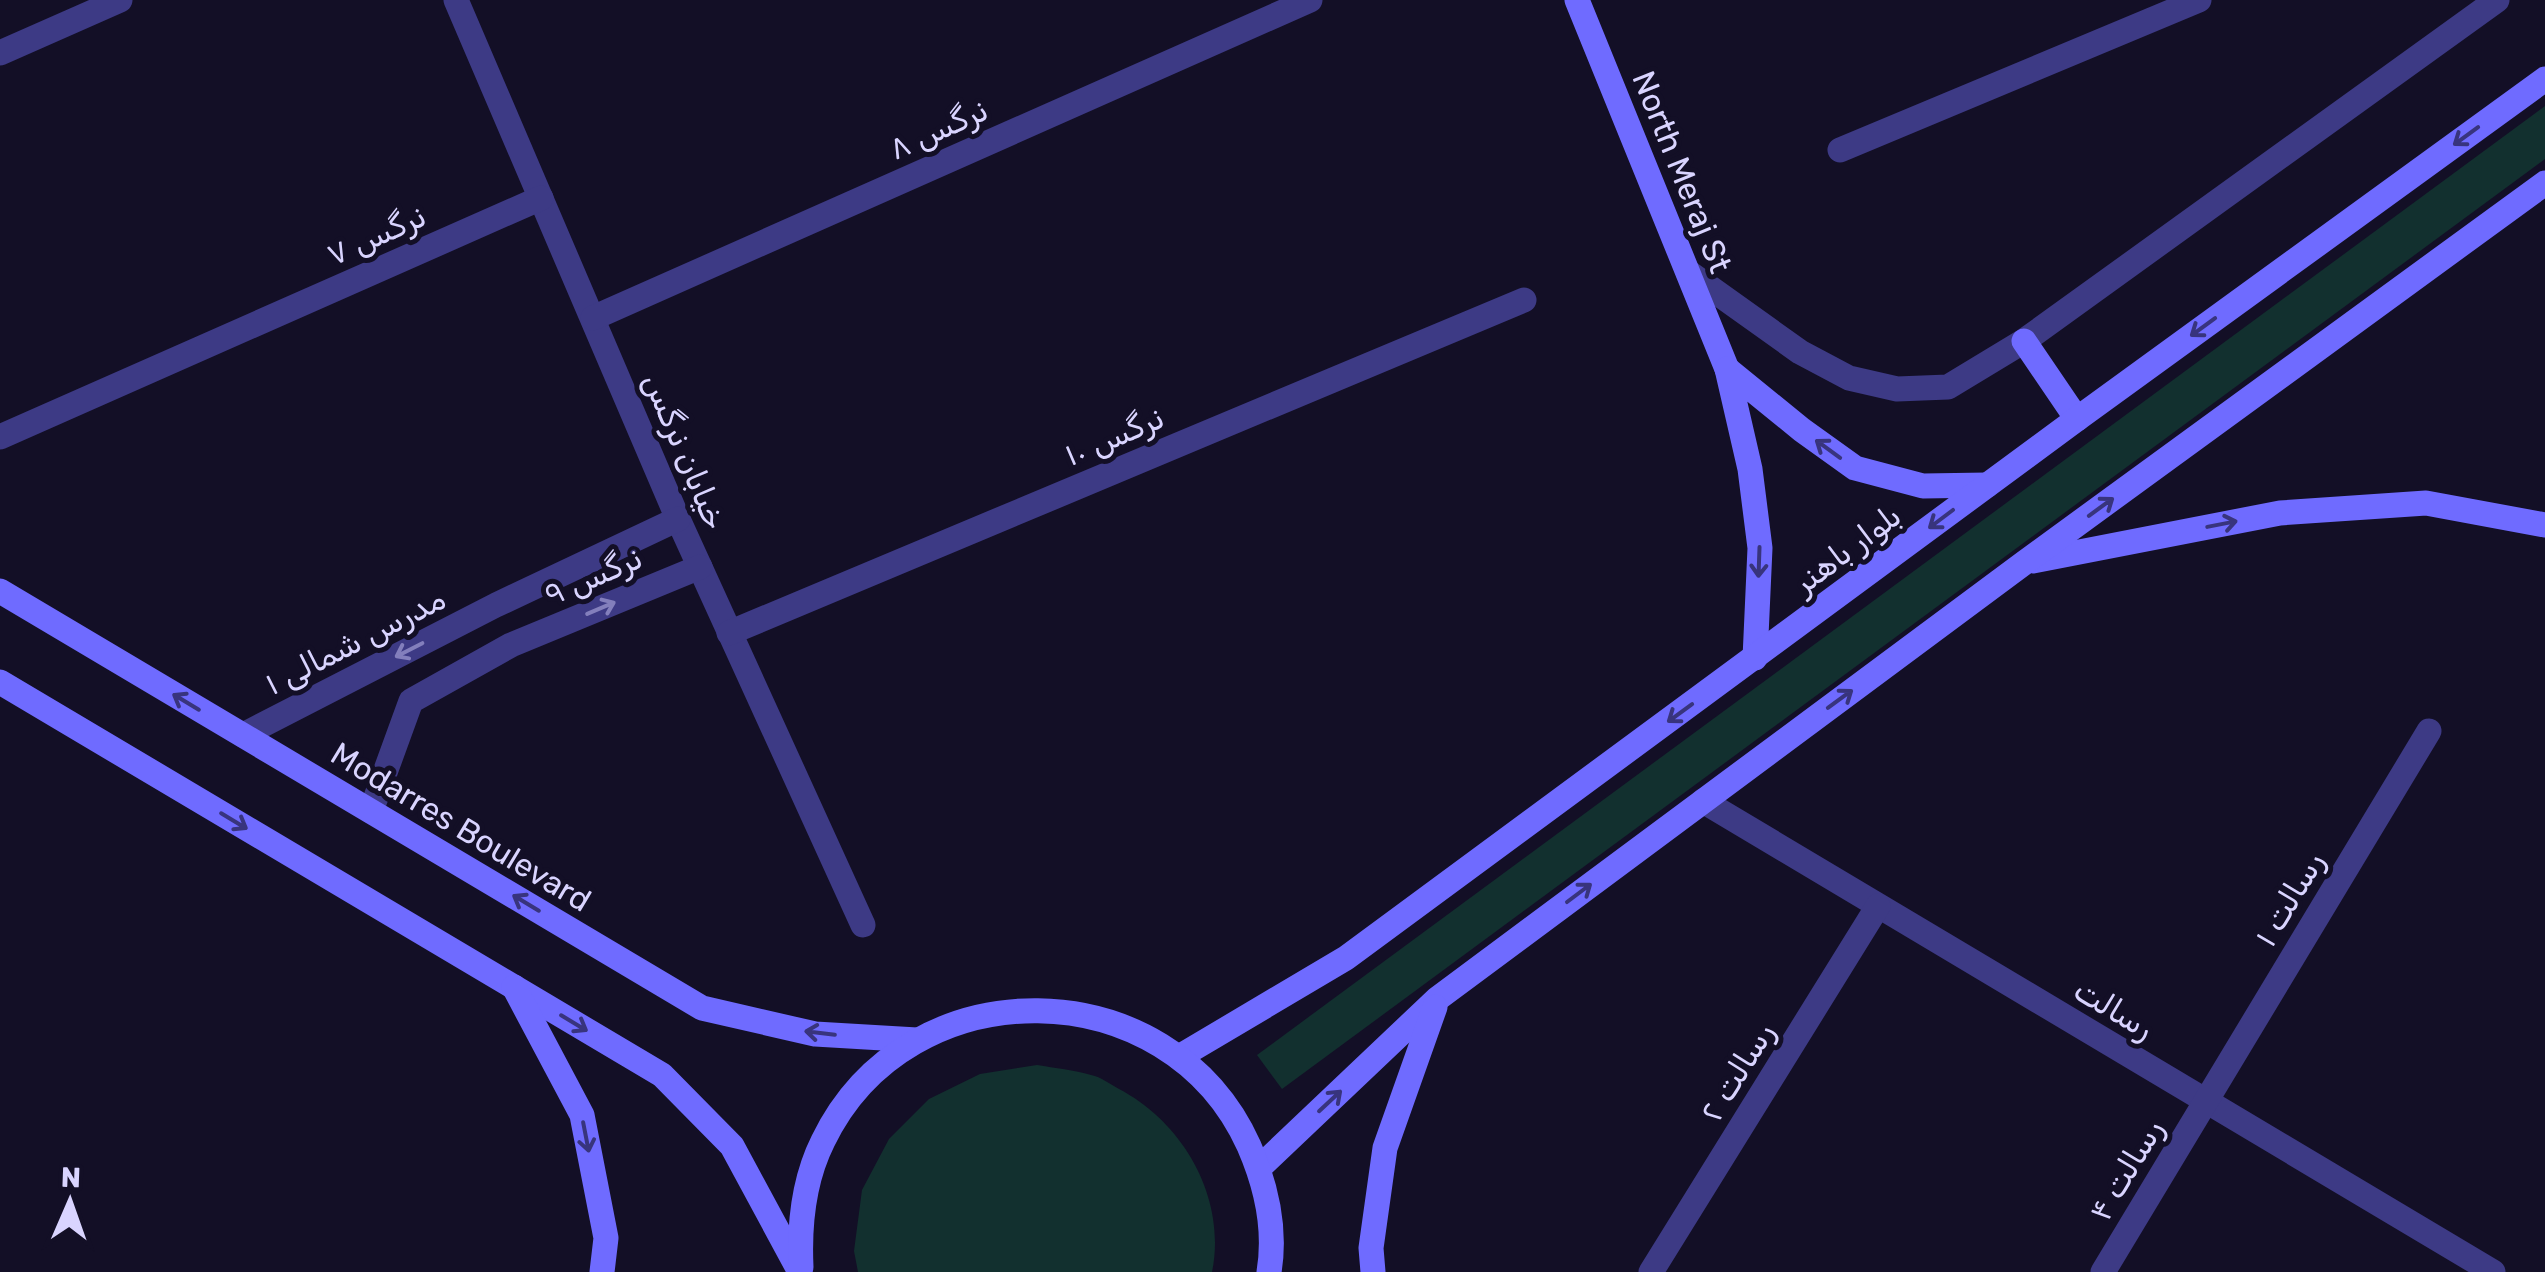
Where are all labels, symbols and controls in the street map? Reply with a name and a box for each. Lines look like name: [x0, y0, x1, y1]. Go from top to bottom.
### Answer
street label: North Meraj St: [1624, 66, 1740, 278]
street label: نرگس ۸: [882, 90, 994, 168]
one-way arrow: [2453, 125, 2480, 146]
street label: نرگس ۷: [320, 196, 432, 274]
one-way arrow: [2190, 316, 2218, 337]
street label: خیابان نرگس: [635, 367, 735, 535]
street label: نرگس ۱۰: [1058, 398, 1170, 474]
one-way arrow: [1815, 439, 1842, 460]
street label: بلوار باهنر: [1784, 496, 1908, 603]
one-way arrow: [2087, 496, 2114, 517]
one-way arrow: [1928, 509, 1955, 530]
one-way arrow: [2205, 514, 2237, 533]
street label: نرگس ۹: [538, 538, 648, 614]
one-way arrow: [1750, 545, 1769, 577]
street label: مدرس شمالی ۱: [258, 579, 452, 703]
one-way arrow: [585, 597, 616, 615]
one-way arrow: [395, 641, 425, 660]
one-way arrow: [1825, 689, 1853, 710]
one-way arrow: [172, 692, 201, 712]
one-way arrow: [1667, 702, 1694, 723]
street label: Modarres Boulevard: [324, 734, 598, 920]
one-way arrow: [220, 811, 248, 831]
street label: رسالت ۱: [2246, 845, 2332, 953]
one-way arrow: [1565, 883, 1592, 904]
one-way arrow: [512, 893, 541, 913]
street label: رسالت: [2067, 970, 2161, 1048]
one-way arrow: [559, 1013, 588, 1033]
street label: رسالت ۲: [1692, 1015, 1782, 1129]
one-way arrow: [804, 1023, 836, 1042]
one-way arrow: [1317, 1089, 1341, 1113]
street label: رسالت ۴: [2081, 1112, 2171, 1228]
one-way arrow: [578, 1121, 597, 1153]
north arrow: [20, 1152, 120, 1252]
text: N: [60, 1161, 81, 1194]

